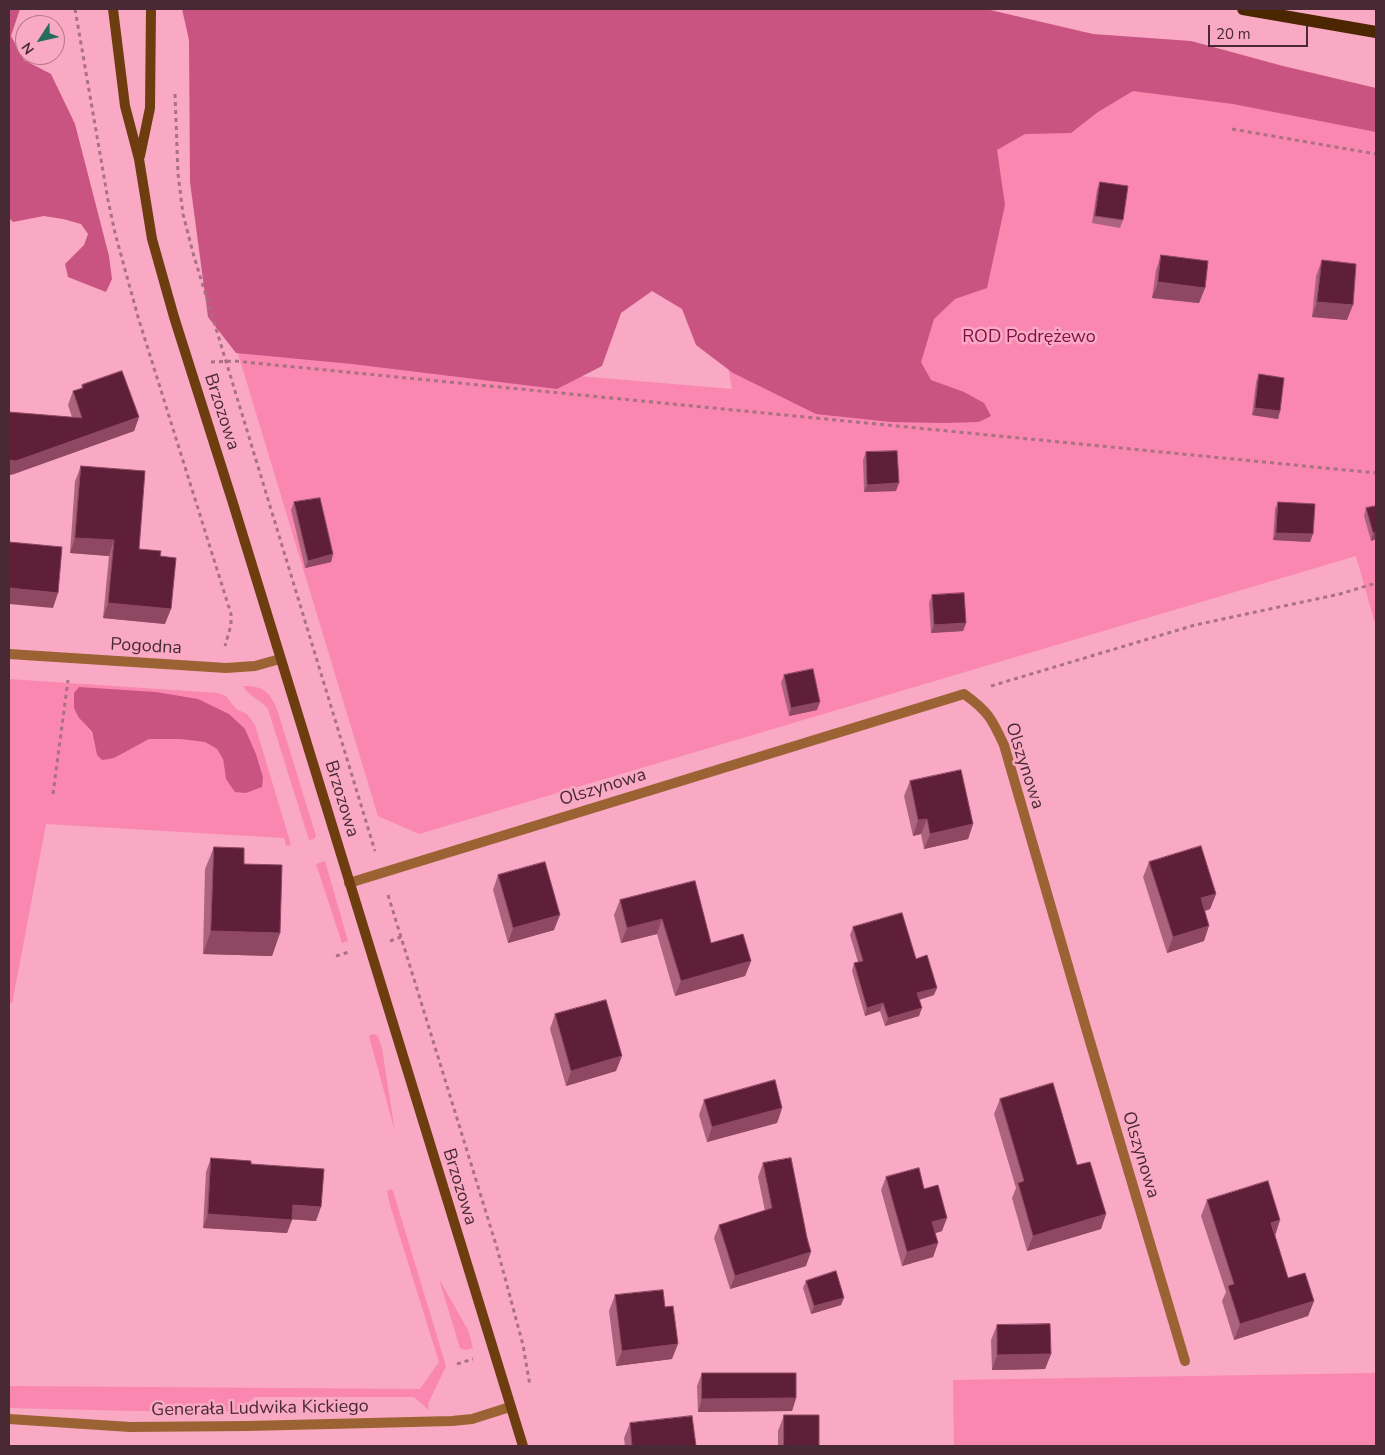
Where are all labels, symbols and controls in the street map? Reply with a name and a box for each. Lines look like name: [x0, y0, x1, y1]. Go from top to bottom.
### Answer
north arrow: [15, 15, 65, 65]
scale bar: [1210, 15, 1310, 47]
text: 20 m: [1216, 24, 1251, 44]
text: N: [17, 39, 39, 58]
park label: ROD Podrężewo: [962, 327, 1096, 349]
street label: Brzozowa: [198, 371, 244, 453]
street label: Pogodna: [110, 634, 182, 660]
street label: Olszynowa: [1000, 720, 1048, 812]
street label: Brzozowa: [319, 758, 363, 840]
street label: Olszynowa: [557, 765, 649, 811]
street label: Olszynowa: [1117, 1109, 1163, 1201]
street label: Brzozowa: [437, 1146, 481, 1228]
street label: Generała Ludwika Kickiego: [151, 1396, 369, 1422]

